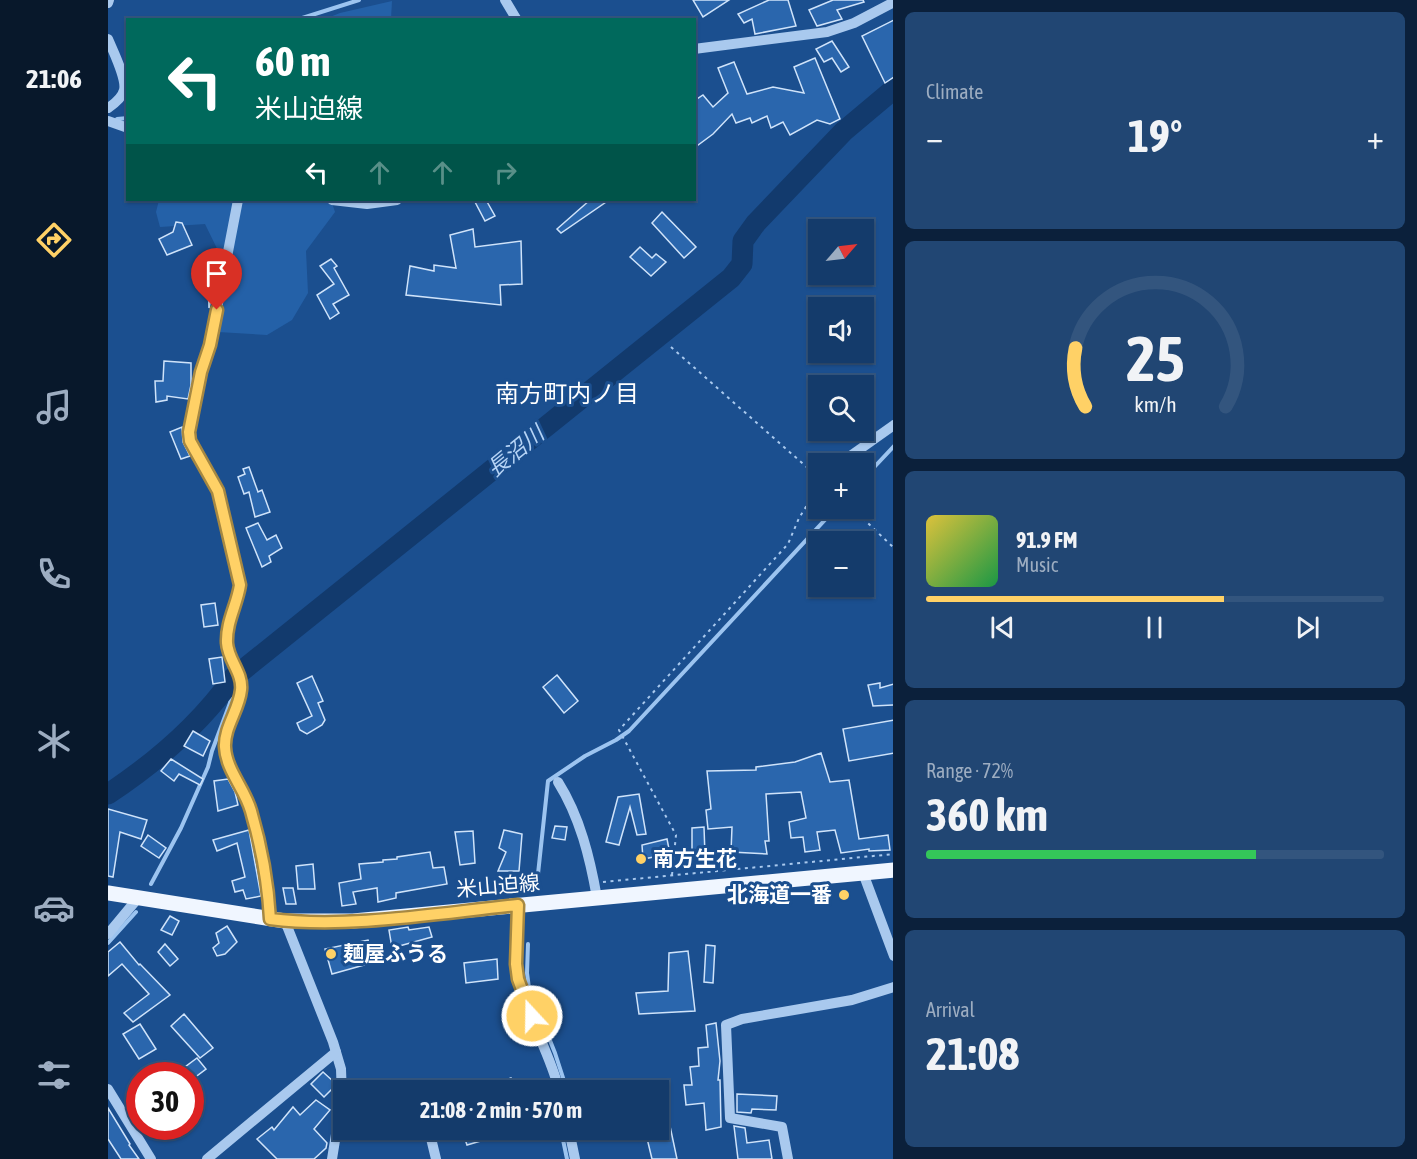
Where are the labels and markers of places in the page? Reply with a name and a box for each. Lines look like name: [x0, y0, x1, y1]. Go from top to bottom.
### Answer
pin: [191, 248, 242, 310]
place label: 南方生花: [653, 846, 737, 870]
marker: 南方生花: [634, 852, 648, 866]
place label: 北海道一番: [727, 882, 832, 906]
marker: 北海道一番: [837, 888, 851, 902]
place label: 麺屋ふうる: [343, 941, 448, 965]
marker: 麺屋ふうる: [324, 947, 338, 961]

